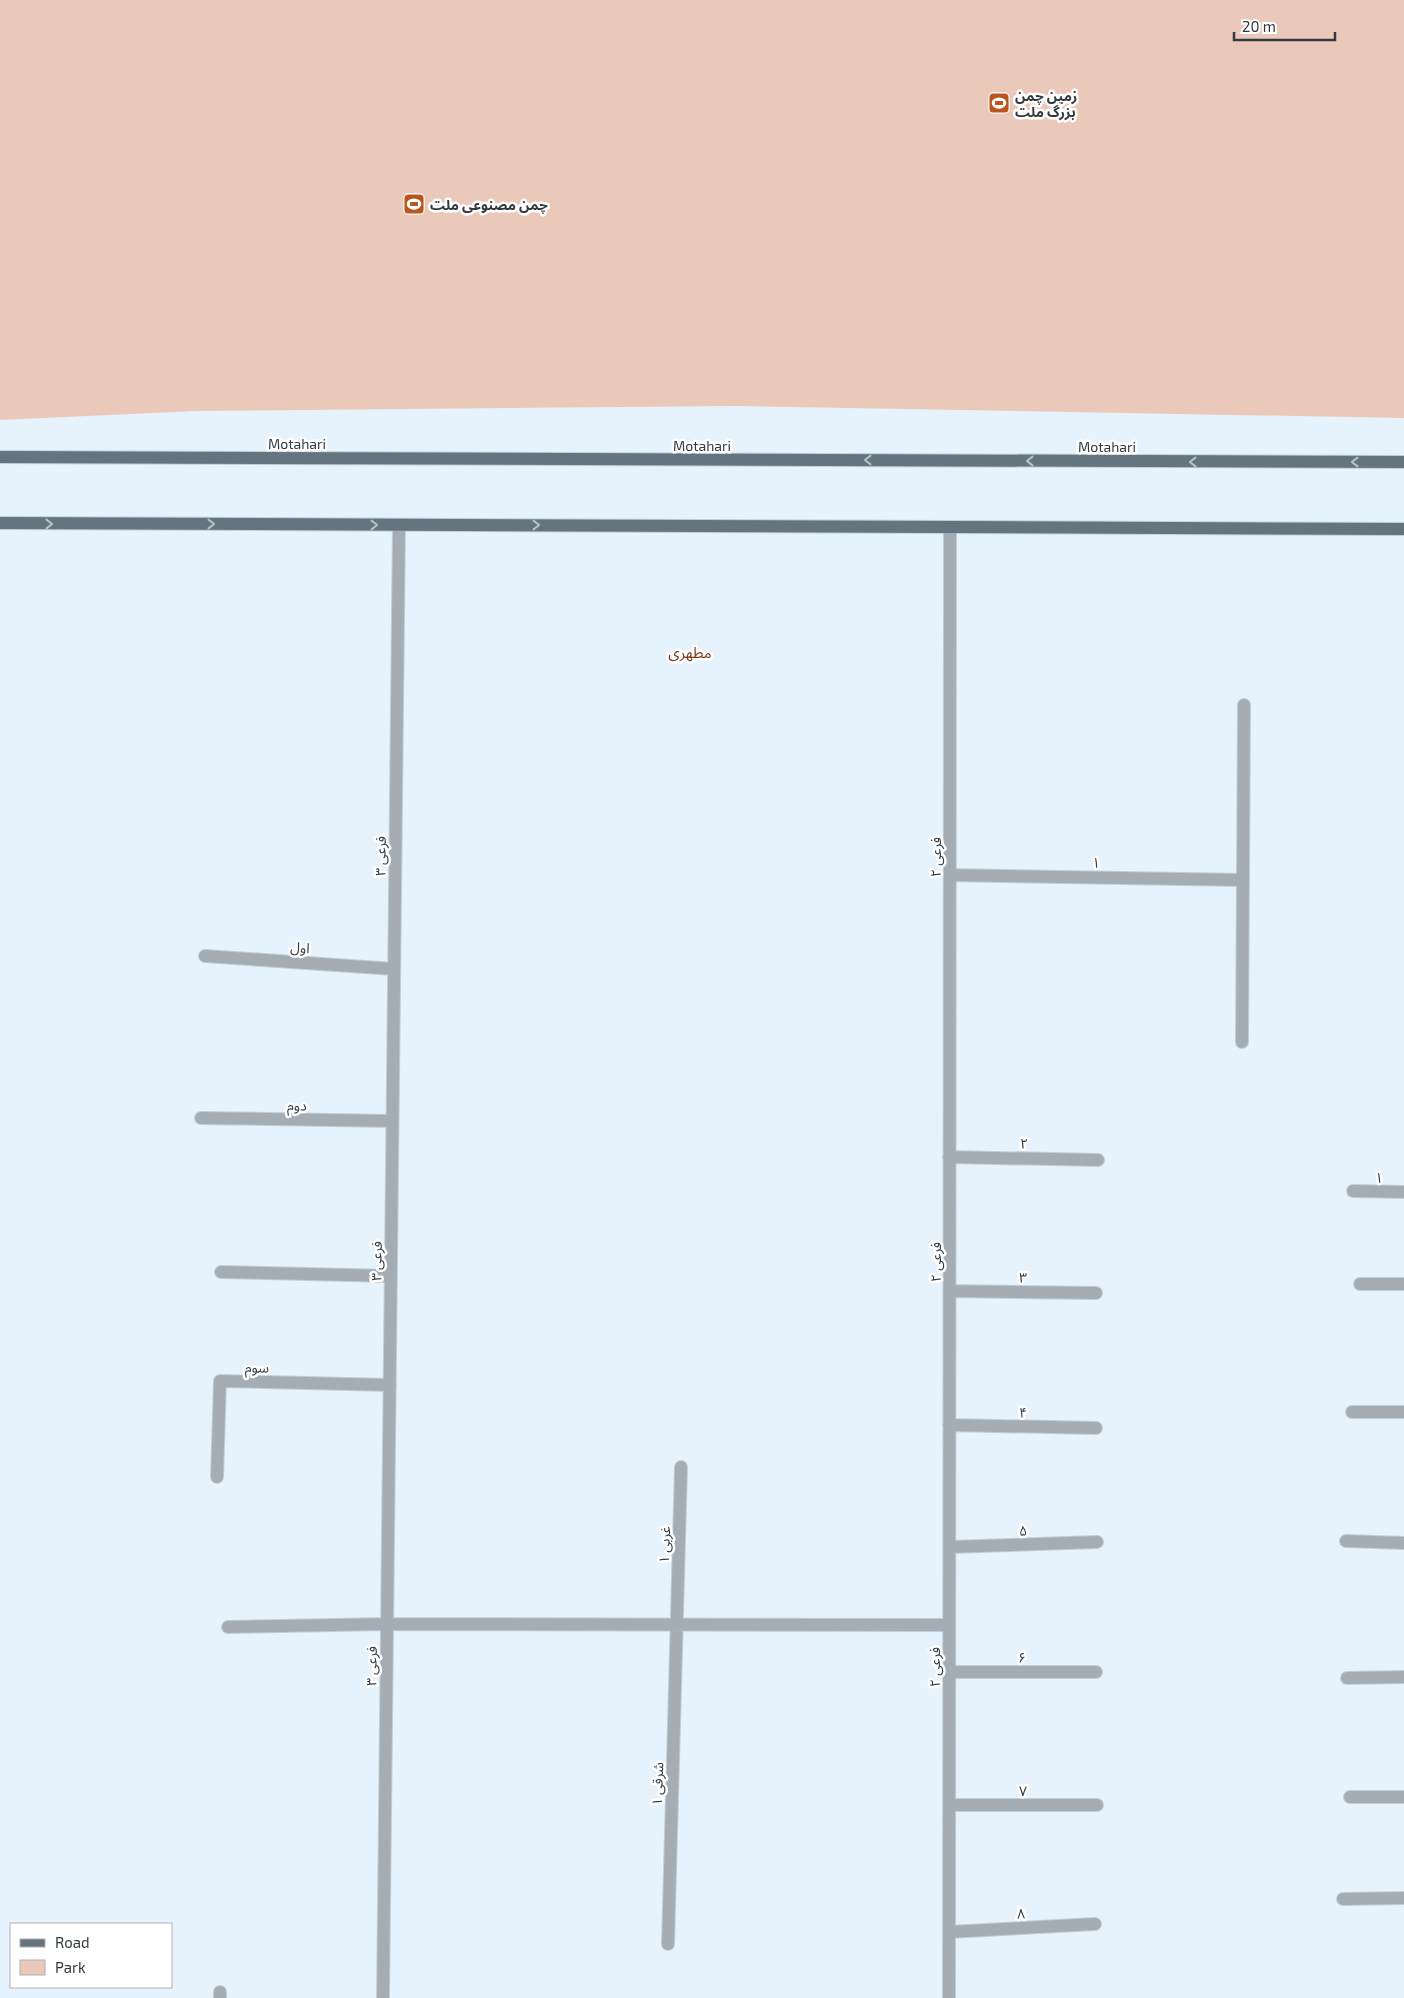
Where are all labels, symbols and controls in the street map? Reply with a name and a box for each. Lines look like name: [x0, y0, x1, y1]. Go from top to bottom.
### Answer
scale bar: [1234, 10, 1335, 42]
text: 20 m: [1242, 17, 1276, 35]
place label: زمین چمن بزرگ ملت: [1015, 87, 1077, 121]
sports icon: زمین چمن بزرگ ملت: [987, 91, 1011, 115]
sports icon: چمن مصنوعی ملت: [402, 192, 426, 216]
place label: چمن مصنوعی ملت: [430, 196, 548, 214]
street label: Motahari: [268, 435, 326, 452]
street label: Motahari: [673, 437, 731, 454]
street label: Motahari: [1078, 438, 1136, 455]
one-way arrow: [864, 455, 872, 466]
one-way arrow: [1026, 456, 1034, 466]
one-way arrow: [1189, 457, 1196, 467]
one-way arrow: [1351, 457, 1359, 467]
one-way arrow: [45, 519, 53, 529]
one-way arrow: [208, 519, 215, 529]
one-way arrow: [370, 520, 378, 530]
one-way arrow: [532, 520, 540, 531]
district label: مطهری: [668, 643, 712, 662]
street label: فرعی ۳: [371, 836, 390, 876]
street label: فرعی ۲: [927, 837, 945, 877]
street label: ۱: [1092, 853, 1100, 871]
street label: اول: [290, 938, 310, 957]
street label: دوم: [287, 1096, 307, 1117]
street label: ۲: [1020, 1134, 1028, 1152]
street label: ۱: [1375, 1168, 1383, 1186]
street label: فرعی ۳: [367, 1241, 386, 1281]
street label: فرعی ۲: [927, 1242, 945, 1282]
street label: ۳: [1019, 1268, 1027, 1286]
street label: سوم: [245, 1358, 269, 1379]
street label: ۴: [1019, 1403, 1027, 1421]
street label: ۵: [1019, 1521, 1027, 1539]
street label: ۱ غربی: [655, 1526, 674, 1564]
street label: فرعی ۳: [362, 1646, 381, 1686]
street label: فرعی ۲: [926, 1647, 944, 1687]
street label: ۶: [1018, 1649, 1026, 1666]
street label: ۱ شرقی: [648, 1762, 667, 1806]
street label: ۷: [1019, 1782, 1027, 1799]
street label: ۸: [1017, 1904, 1025, 1922]
legend: [10, 1923, 172, 1988]
text: Road: [55, 1933, 90, 1951]
text: Park: [55, 1958, 86, 1976]

